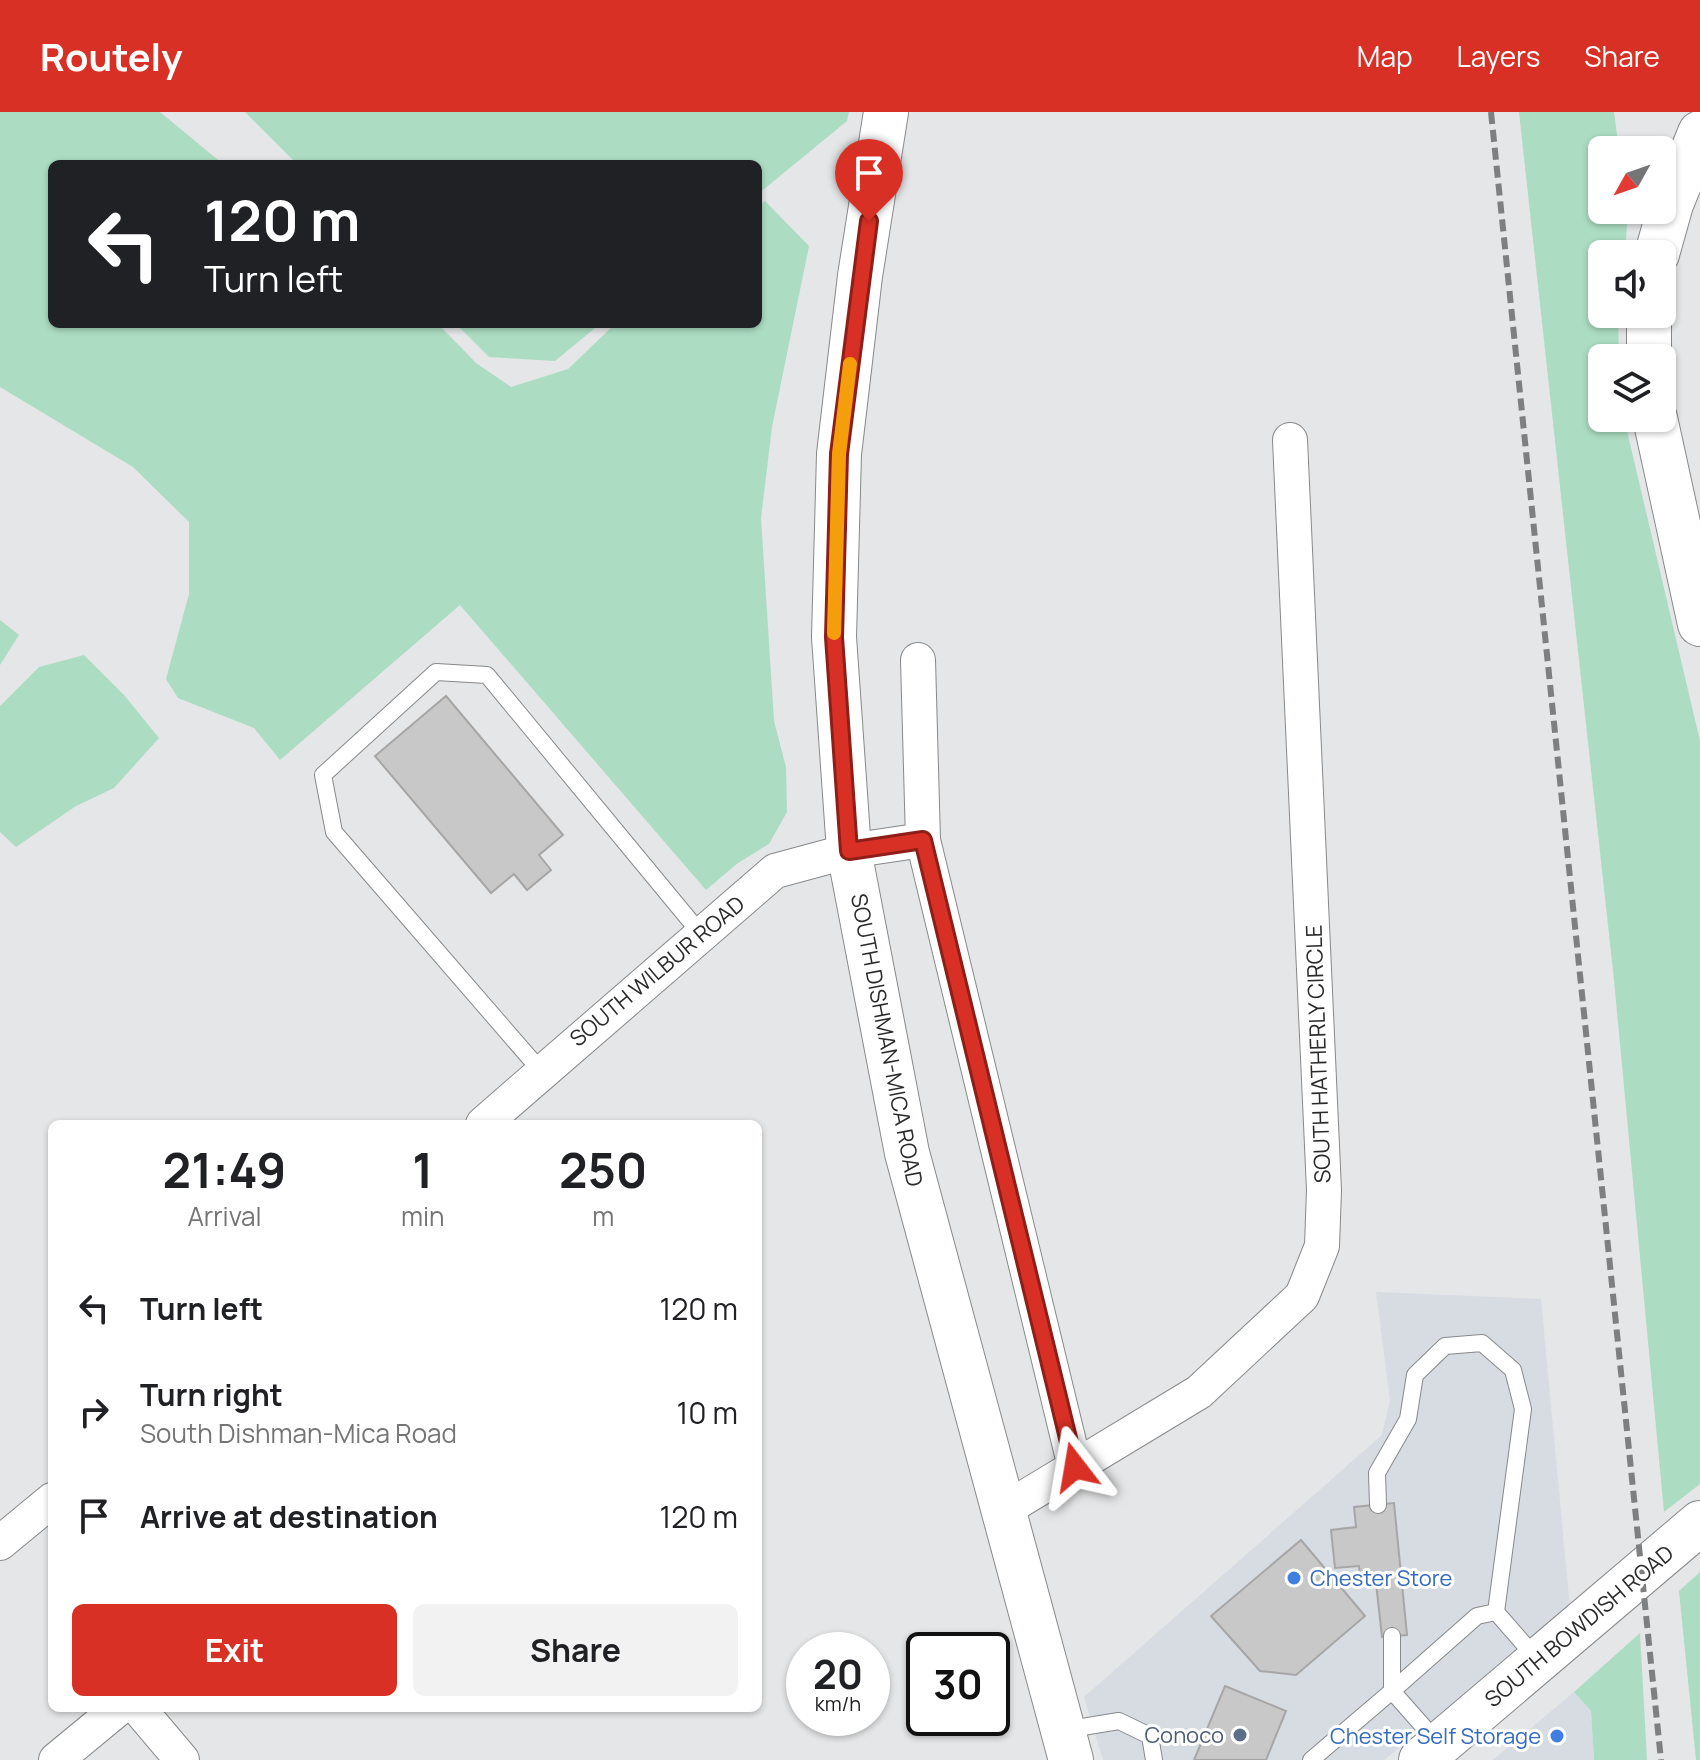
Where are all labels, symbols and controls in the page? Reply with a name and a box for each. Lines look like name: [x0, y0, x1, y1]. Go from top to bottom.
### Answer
text: Routely: [40, 30, 183, 82]
text: Map: [1357, 37, 1413, 75]
text: Layers: [1457, 37, 1540, 75]
text: Share: [1584, 37, 1660, 75]
north arrow: [1588, 136, 1676, 224]
map controls: [1588, 136, 1676, 432]
pin: [835, 139, 903, 221]
icon: arrive: [847, 151, 891, 195]
text: 120 m: [204, 181, 360, 258]
icon: left: [72, 192, 176, 296]
button: sound: [1588, 240, 1676, 328]
text: Turn left: [204, 254, 343, 303]
button: layers: [1588, 344, 1676, 432]
street label: SOUTH WILBUR ROAD: [563, 889, 751, 1053]
street label: SOUTH DISHMAN-MICA ROAD: [844, 891, 930, 1189]
street label: SOUTH HATHERLY CIRCLE: [1298, 924, 1338, 1184]
text: 21:49: [163, 1137, 286, 1202]
text: 1: [412, 1137, 433, 1202]
text: 250: [559, 1137, 647, 1202]
text: Arrival: [187, 1198, 262, 1234]
text: min: [401, 1198, 445, 1234]
text: m: [592, 1198, 614, 1234]
icon: left: [72, 1286, 116, 1330]
text: Turn left: [140, 1288, 263, 1329]
text: 120 m: [659, 1288, 738, 1329]
text: Turn right: [140, 1374, 283, 1415]
icon: right: [72, 1390, 116, 1434]
text: 10 m: [677, 1392, 738, 1433]
text: South Dishman-Mica Road: [140, 1415, 457, 1451]
position arrow: [1033, 1425, 1117, 1509]
icon: arrive: [72, 1494, 116, 1538]
text: Arrive at destination: [140, 1496, 438, 1537]
text: 120 m: [659, 1496, 738, 1537]
street label: SOUTH BOWDISH ROAD: [1478, 1538, 1680, 1714]
place label: Chester Store: [1310, 1563, 1452, 1593]
marker: Chester Store: [1285, 1569, 1303, 1587]
button: Exit: [72, 1604, 397, 1696]
button: Share: [413, 1604, 738, 1696]
speed limit sign: 30: [906, 1632, 1010, 1736]
text: 20: [813, 1646, 863, 1701]
text: km/h: [815, 1690, 861, 1717]
place label: Conoco: [1144, 1720, 1224, 1750]
place label: Chester Self Storage: [1330, 1721, 1541, 1751]
marker: Conoco: [1231, 1726, 1249, 1744]
marker: Chester Self Storage: [1548, 1727, 1566, 1745]

